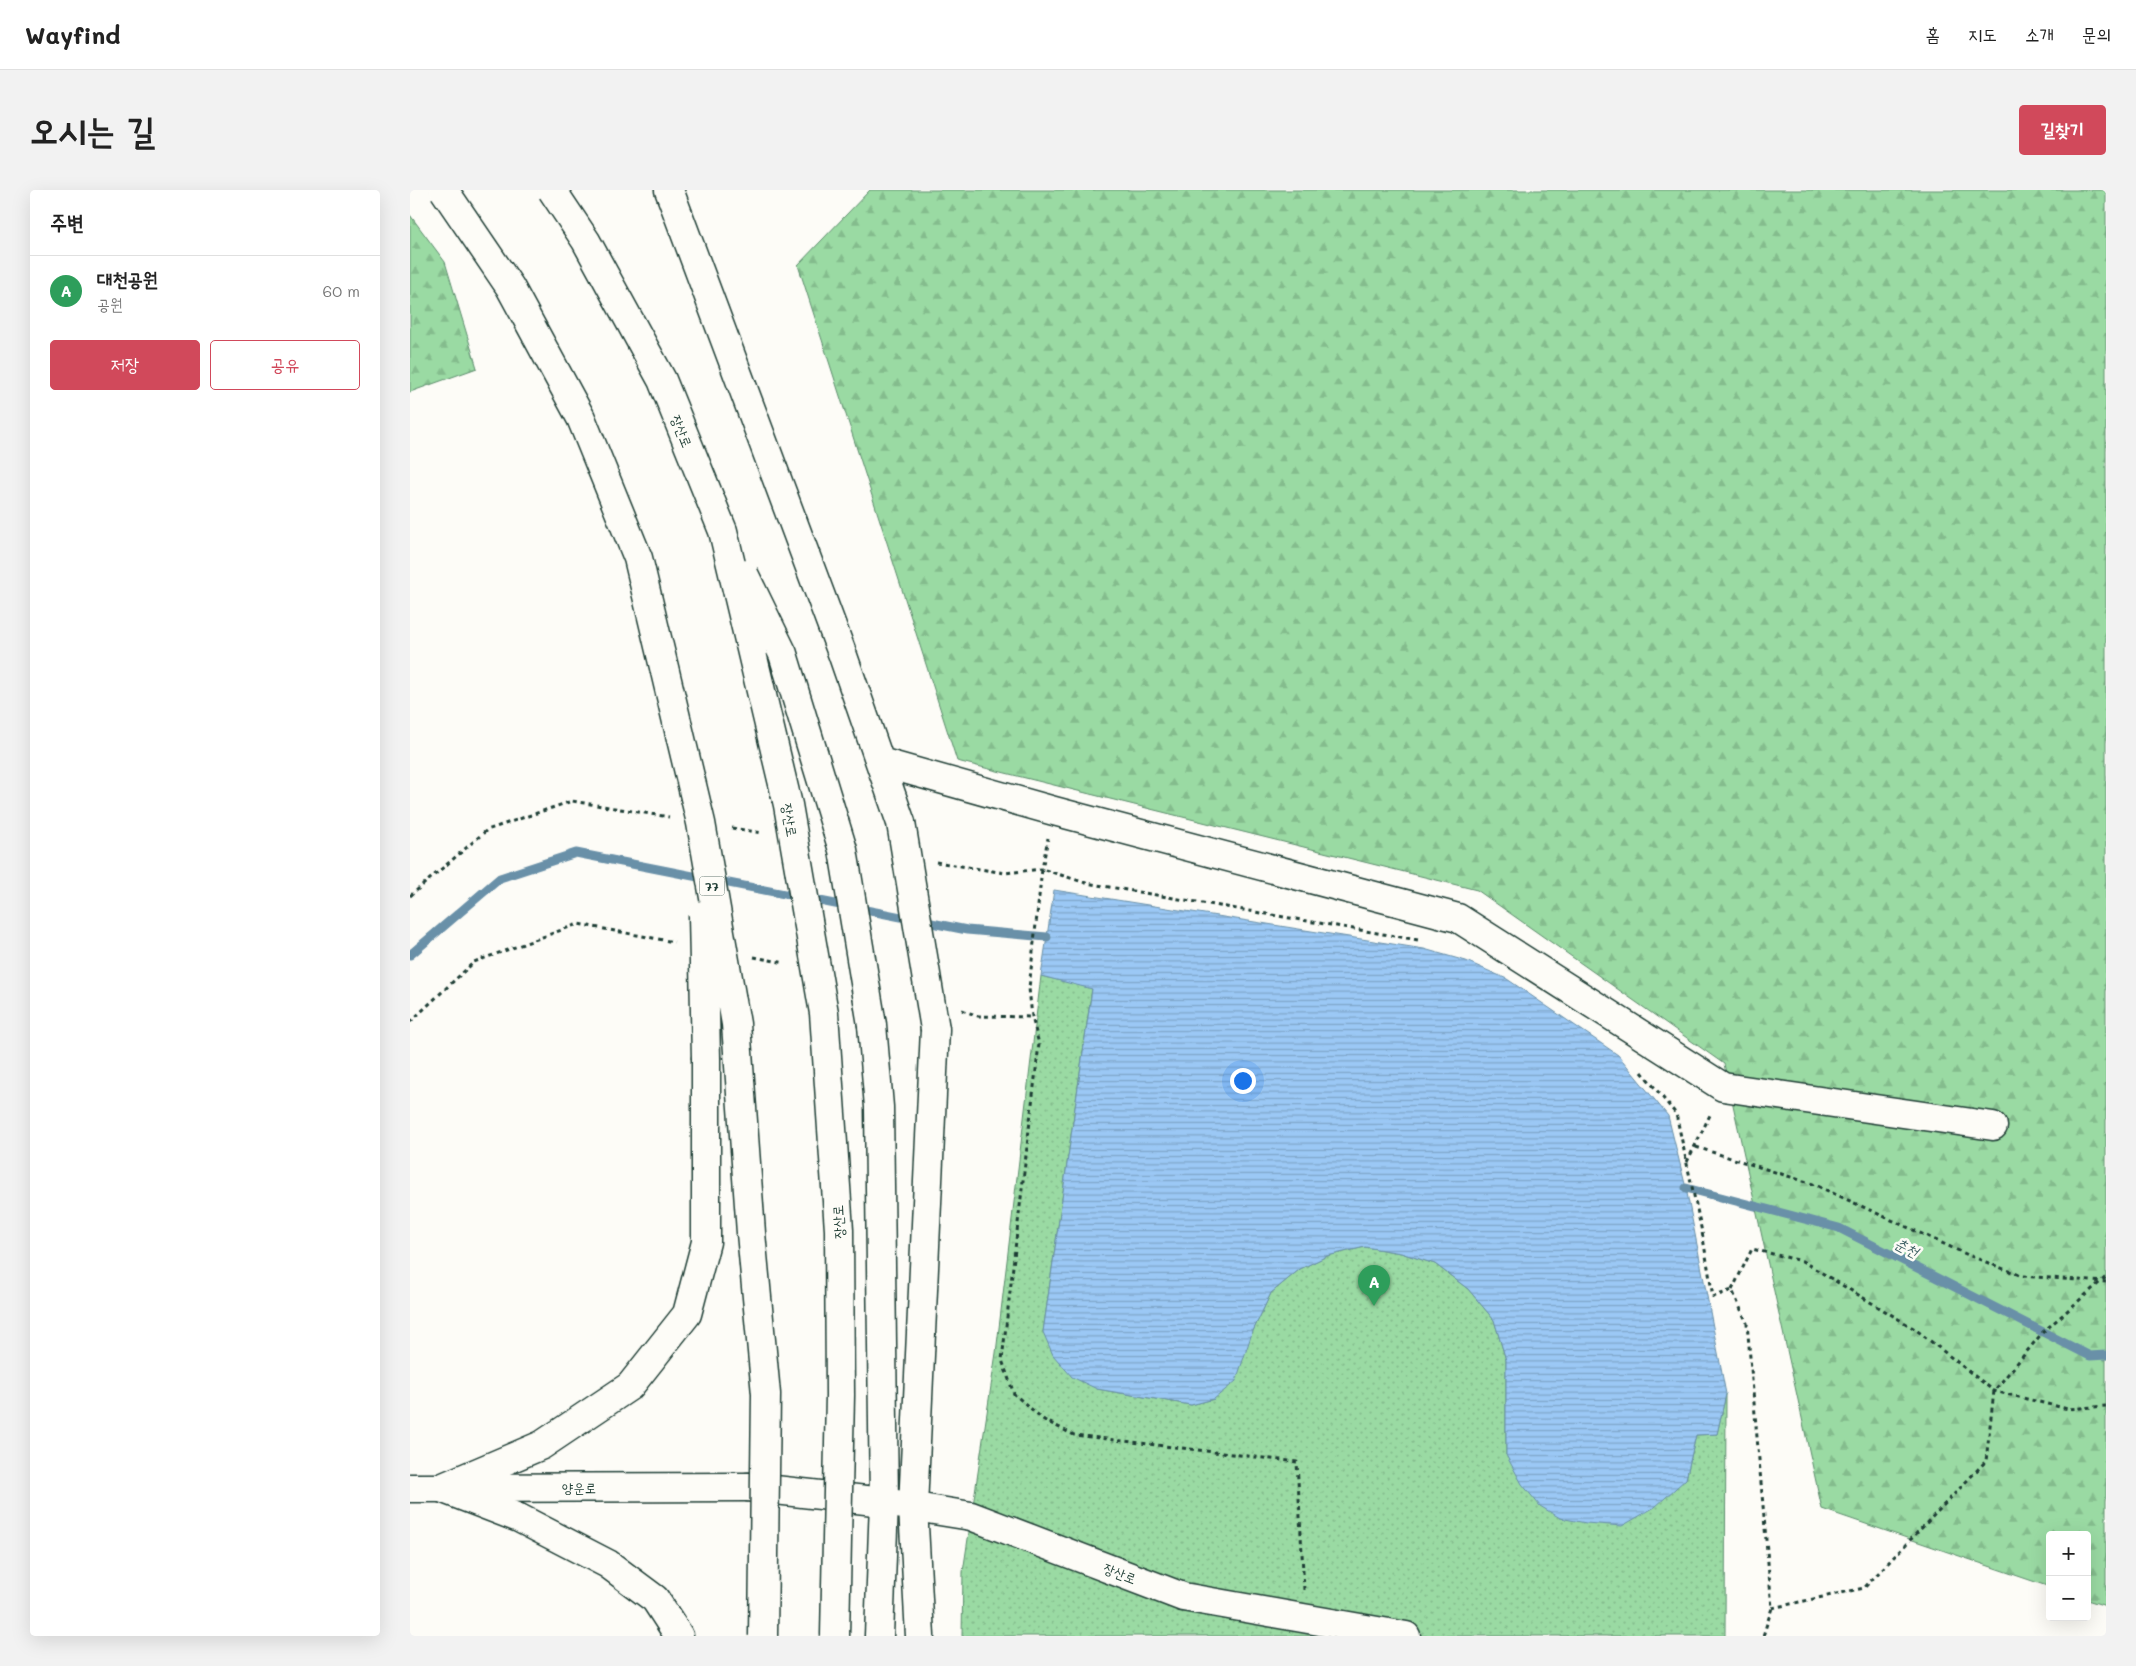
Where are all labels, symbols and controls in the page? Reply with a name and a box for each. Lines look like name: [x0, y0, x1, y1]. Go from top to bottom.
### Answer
text: Wayfind: [25, 19, 121, 50]
text: 홈: [1926, 22, 1940, 46]
text: 지도: [1968, 22, 1997, 46]
text: 소개: [2025, 22, 2054, 46]
text: 문의: [2082, 22, 2111, 46]
button: 길찾기: [2019, 105, 2106, 155]
text: 오시는 길: [30, 106, 155, 152]
text: 주변: [50, 208, 84, 235]
text: 대천공원: [97, 266, 158, 291]
text: A: [60, 280, 72, 301]
text: 60 m: [323, 280, 360, 301]
text: 공원: [97, 293, 123, 314]
button: 저장: [50, 340, 200, 390]
button: 공유: [210, 340, 360, 390]
street label: 장산로: [667, 412, 697, 450]
street label: 장산로: [778, 802, 802, 838]
road number: 77: [700, 876, 724, 896]
your location: [1230, 1068, 1256, 1094]
street label: 장산로: [828, 1205, 848, 1239]
water label: 춘천: [1892, 1233, 1924, 1262]
pin: A: [1358, 1265, 1390, 1306]
street label: 양운로: [562, 1478, 596, 1497]
map controls: [2046, 1531, 2091, 1621]
button: +: [2046, 1531, 2091, 1576]
street label: 장산로: [1101, 1558, 1139, 1588]
button: −: [2046, 1576, 2091, 1621]

